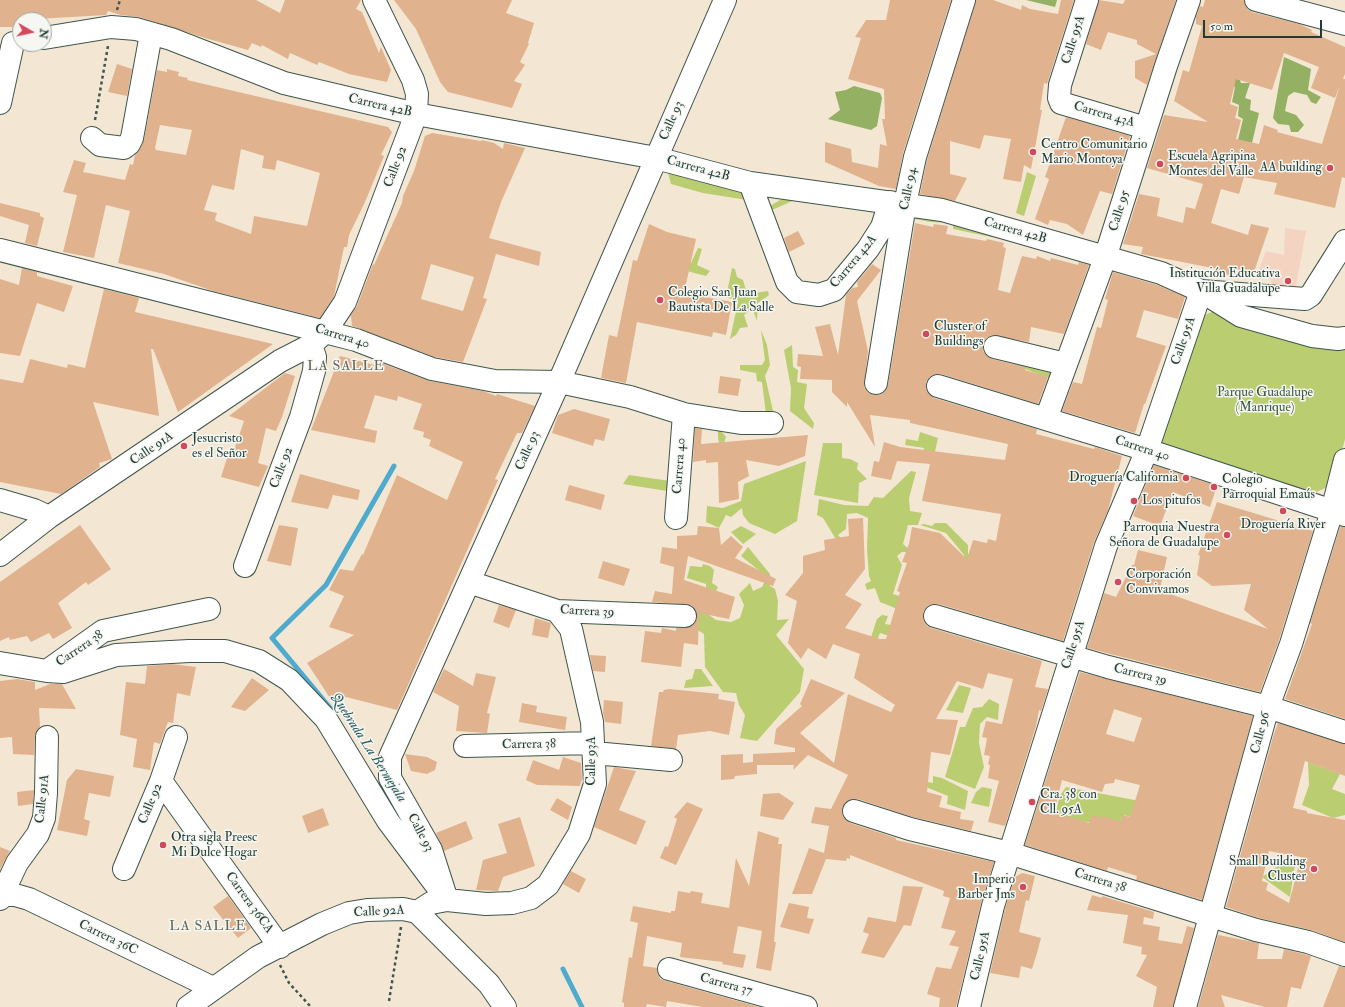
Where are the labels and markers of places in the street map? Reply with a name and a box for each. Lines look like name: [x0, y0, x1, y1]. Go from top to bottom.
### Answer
place label: Centro Comunitario Mario Montoya: [1041, 137, 1147, 168]
marker: Centro Comunitario Mario Montoya: [1028, 147, 1038, 157]
place label: Escuela Agripina Montes del Valle: [1168, 149, 1256, 180]
marker: Escuela Agripina Montes del Valle: [1155, 159, 1165, 169]
place label: AA building: [1260, 160, 1322, 176]
marker: AA building: [1325, 163, 1335, 173]
place label: Institución Educativa Villa Guadalupe: [1169, 266, 1280, 297]
marker: Institución Educativa Villa Guadalupe: [1283, 276, 1293, 286]
place label: Colegio San Juan Bautista De La Salle: [668, 285, 774, 316]
marker: Colegio San Juan Bautista De La Salle: [655, 295, 665, 305]
place label: Cluster of Buildings: [934, 319, 986, 350]
marker: Cluster of Buildings: [921, 329, 931, 339]
place label: Jesucristo es el Señor: [192, 431, 247, 462]
marker: Jesucristo es el Señor: [179, 441, 189, 451]
place label: Droguería California: [1069, 470, 1178, 486]
place label: Colegio Parroquial Emaús: [1222, 472, 1315, 503]
marker: Droguería California: [1181, 473, 1191, 483]
marker: Colegio Parroquial Emaús: [1209, 482, 1219, 492]
place label: Los pitufos: [1142, 493, 1201, 509]
marker: Los pitufos: [1129, 496, 1139, 506]
marker: Droguería River: [1278, 506, 1288, 516]
place label: Droguería River: [1240, 517, 1326, 533]
place label: Parroquia Nuestra Señora de Guadalupe: [1109, 520, 1219, 551]
marker: Parroquia Nuestra Señora de Guadalupe: [1222, 530, 1232, 540]
place label: Corporación Convivamos: [1126, 567, 1191, 598]
marker: Corporación Convivamos: [1113, 577, 1123, 587]
place label: Cra. 38 con Cll. 95A: [1040, 787, 1097, 818]
marker: Cra. 38 con Cll. 95A: [1027, 797, 1037, 807]
place label: Otra sigla Preesc Mi Dulce Hogar: [171, 830, 257, 861]
marker: Otra sigla Preesc Mi Dulce Hogar: [158, 840, 168, 850]
place label: Small Building Cluster: [1229, 854, 1306, 885]
marker: Small Building Cluster: [1309, 864, 1319, 874]
place label: Imperio Barber Jms: [957, 872, 1015, 903]
marker: Imperio Barber Jms: [1018, 882, 1028, 892]

